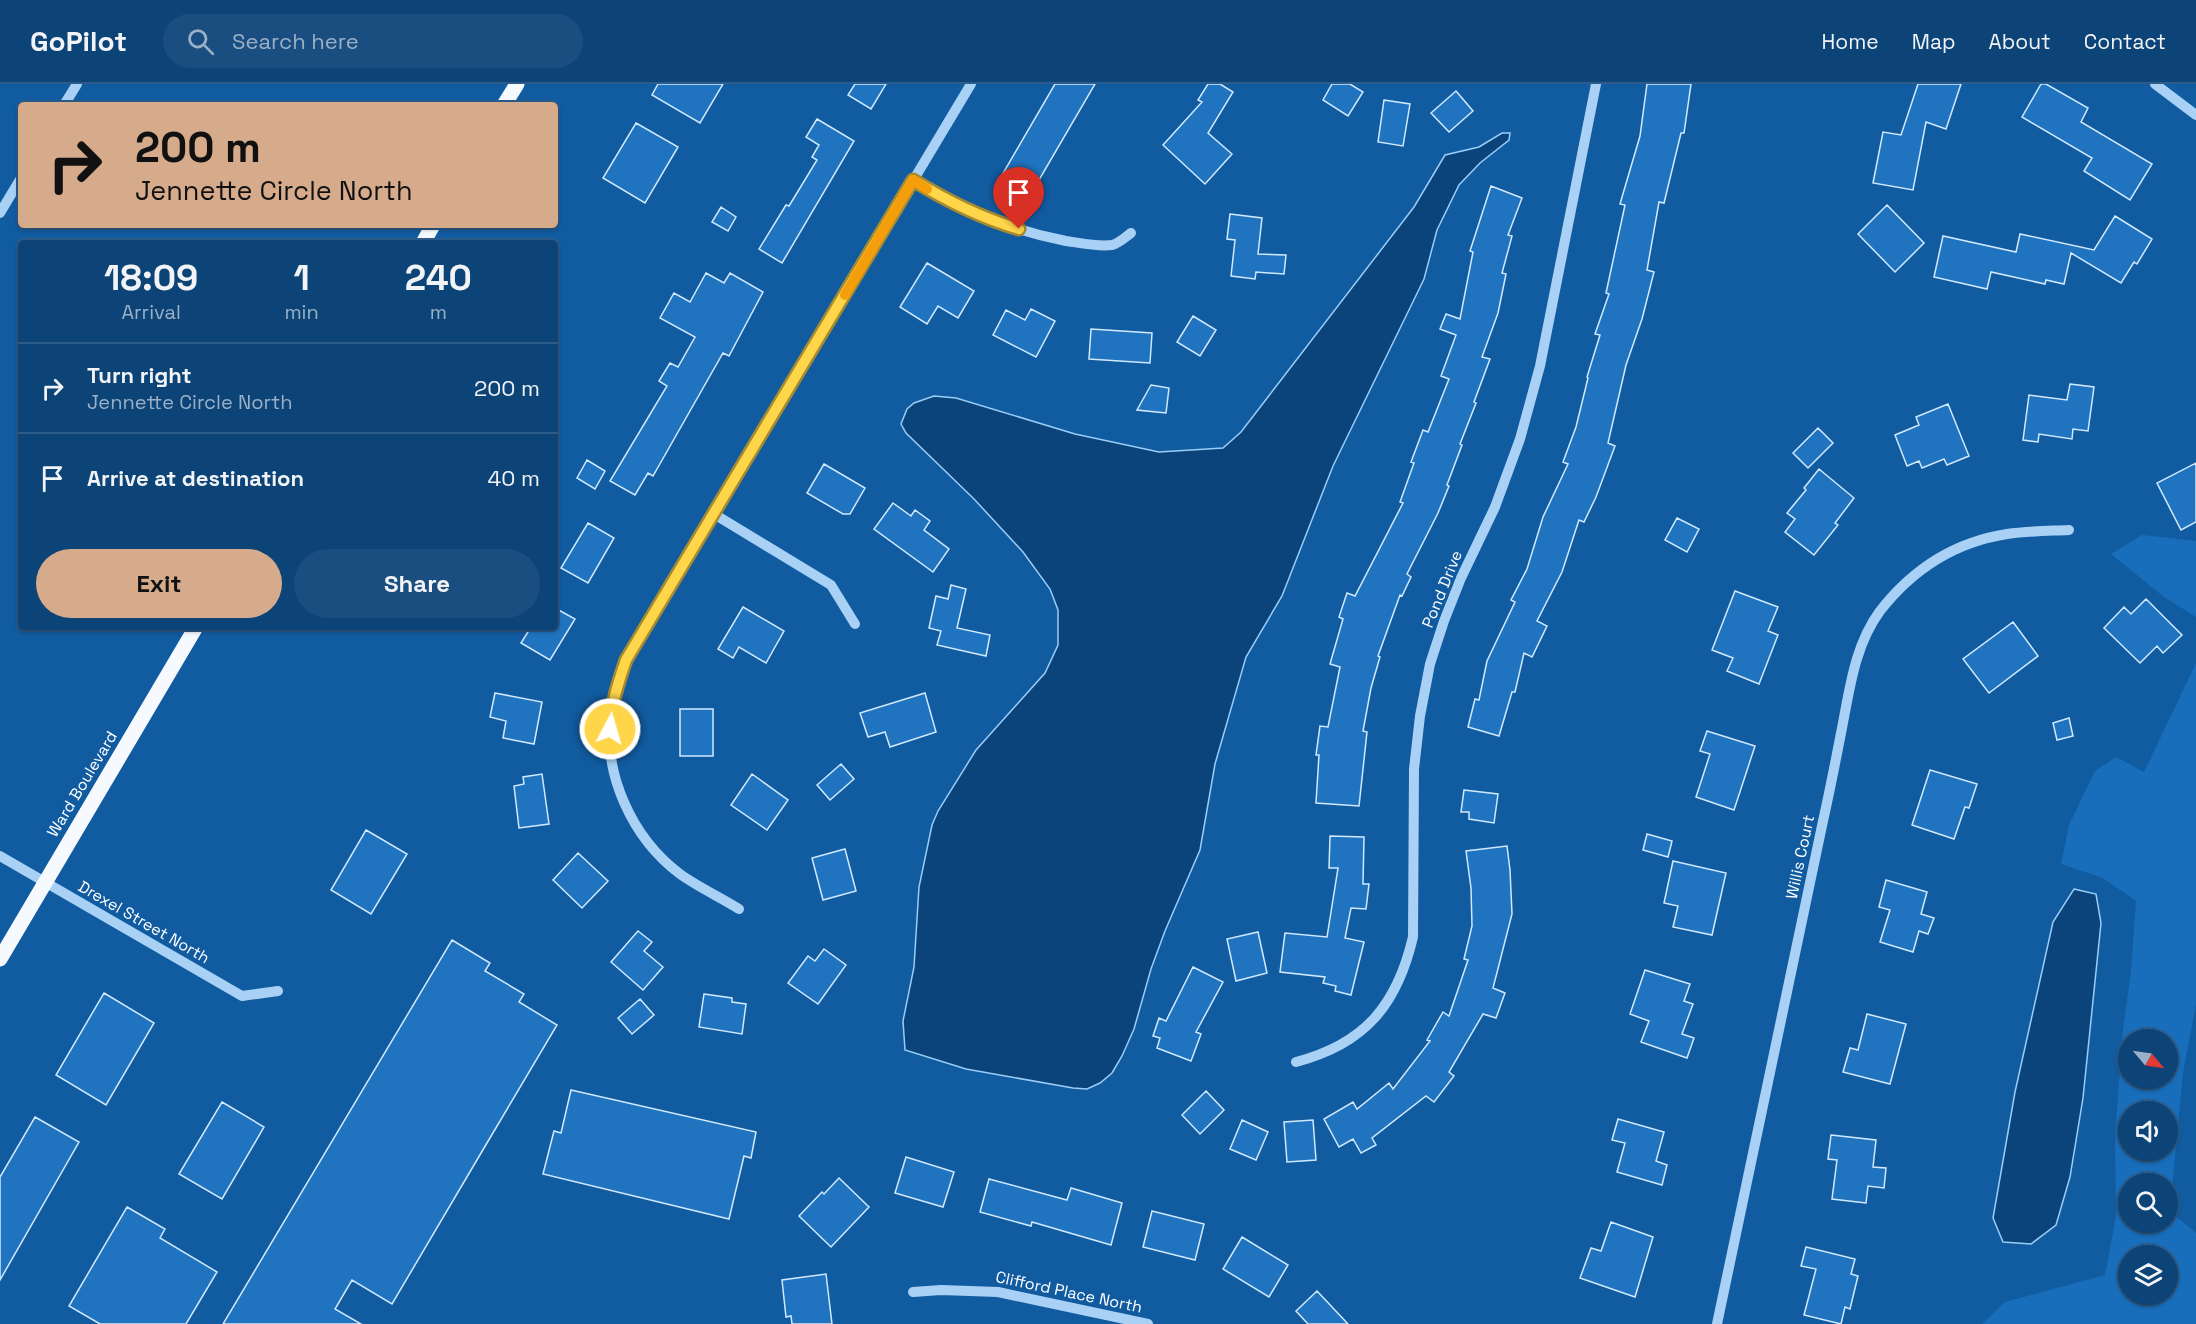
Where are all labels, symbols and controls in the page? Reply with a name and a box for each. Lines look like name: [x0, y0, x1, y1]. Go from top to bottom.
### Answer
search box: [163, 14, 583, 68]
text: GoPilot: [30, 23, 127, 59]
icon: search: [184, 25, 217, 58]
text: Search here: [232, 27, 359, 55]
text: Home: [1821, 28, 1879, 55]
text: Map: [1912, 28, 1956, 55]
text: About: [1989, 28, 2051, 55]
text: Contact: [2084, 28, 2166, 55]
text: 200 m: [135, 121, 261, 174]
icon: right: [36, 126, 114, 204]
pin: [993, 167, 1044, 229]
text: Jennette Circle North: [135, 173, 413, 208]
icon: arrive: [1002, 176, 1035, 209]
text: 18:09: [104, 255, 198, 301]
text: 1: [293, 255, 310, 301]
text: 240: [405, 255, 472, 301]
text: Arrival: [121, 299, 181, 325]
text: min: [284, 299, 319, 325]
text: m: [430, 299, 447, 325]
text: Turn right: [87, 361, 192, 389]
icon: right: [36, 372, 69, 405]
text: 200 m: [474, 374, 540, 402]
text: Jennette Circle North: [87, 389, 293, 415]
icon: arrive: [36, 462, 69, 495]
text: Arrive at destination: [87, 464, 304, 492]
text: 40 m: [488, 464, 540, 492]
street label: Pond Drive: [1417, 547, 1467, 631]
button: Exit: [36, 549, 282, 618]
button: Share: [294, 549, 540, 618]
position arrow: [578, 697, 642, 761]
street label: Ward Boulevard: [42, 727, 122, 841]
street label: Willis Court: [1781, 813, 1819, 901]
street label: Drexel Street North: [74, 876, 214, 968]
north arrow: [2118, 1029, 2178, 1089]
map controls: [2118, 1029, 2178, 1305]
button: sound: [2118, 1101, 2178, 1161]
button: search: [2118, 1173, 2178, 1233]
button: layers: [2118, 1245, 2178, 1305]
street label: Clifford Place North: [994, 1266, 1144, 1318]

